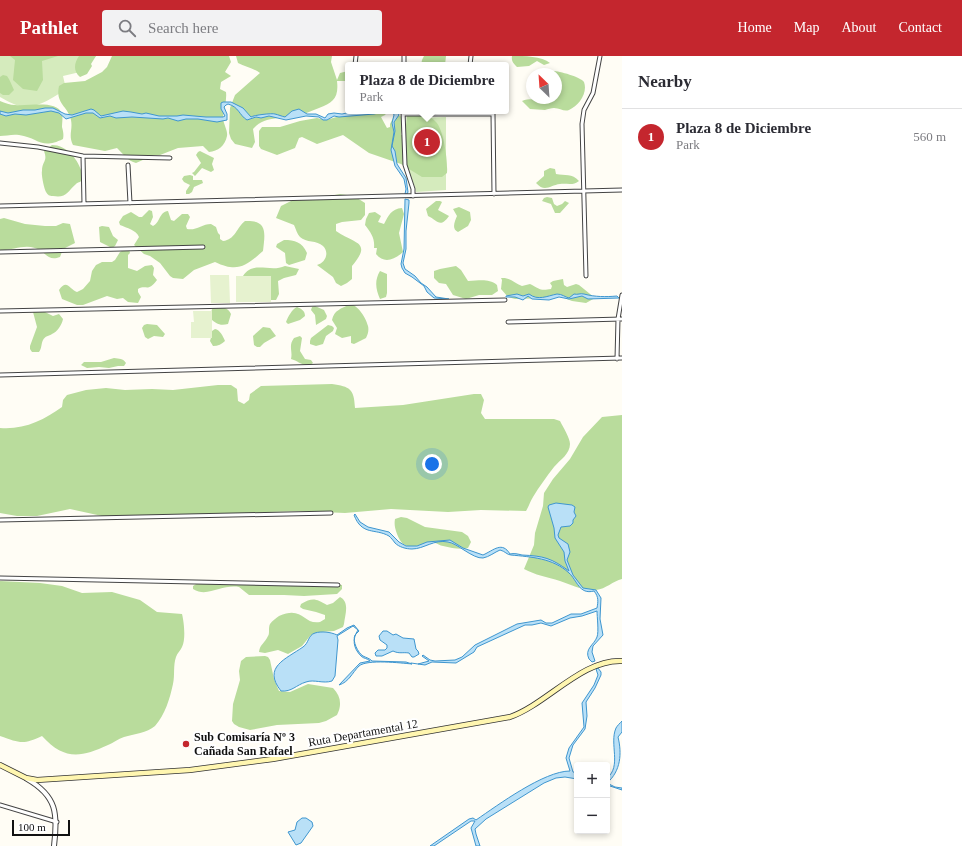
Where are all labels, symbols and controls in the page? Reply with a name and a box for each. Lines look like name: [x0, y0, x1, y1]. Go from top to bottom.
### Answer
search box: [102, 10, 382, 46]
text: Pathlet: [20, 17, 78, 38]
icon: search: [116, 17, 138, 39]
text: Search here: [148, 20, 218, 36]
text: Home: [738, 20, 772, 35]
text: Map: [794, 20, 819, 35]
text: About: [841, 20, 876, 35]
text: Contact: [898, 20, 942, 35]
popup: [345, 62, 509, 114]
north arrow: [526, 68, 562, 104]
text: Plaza 8 de Diciembre: [359, 72, 495, 88]
text: Nearby: [638, 72, 692, 91]
text: Park: [359, 89, 383, 104]
text: Plaza 8 de Diciembre: [676, 120, 811, 136]
pin: 1: [414, 127, 440, 157]
text: 1: [648, 129, 654, 144]
text: 560 m: [913, 129, 946, 144]
text: Park: [676, 137, 700, 152]
your location: [422, 454, 442, 474]
street label: Ruta Departamental 12: [307, 716, 419, 750]
place label: Sub Comisaría Nº 3 Cañada San Rafael: [194, 730, 295, 758]
marker: Sub Comisaría Nº 3 Cañada San Rafael: [181, 739, 191, 749]
map controls: [574, 762, 610, 834]
button: +: [574, 762, 610, 798]
button: −: [574, 798, 610, 834]
scale bar: [12, 818, 70, 837]
text: 100 m: [18, 821, 46, 833]

